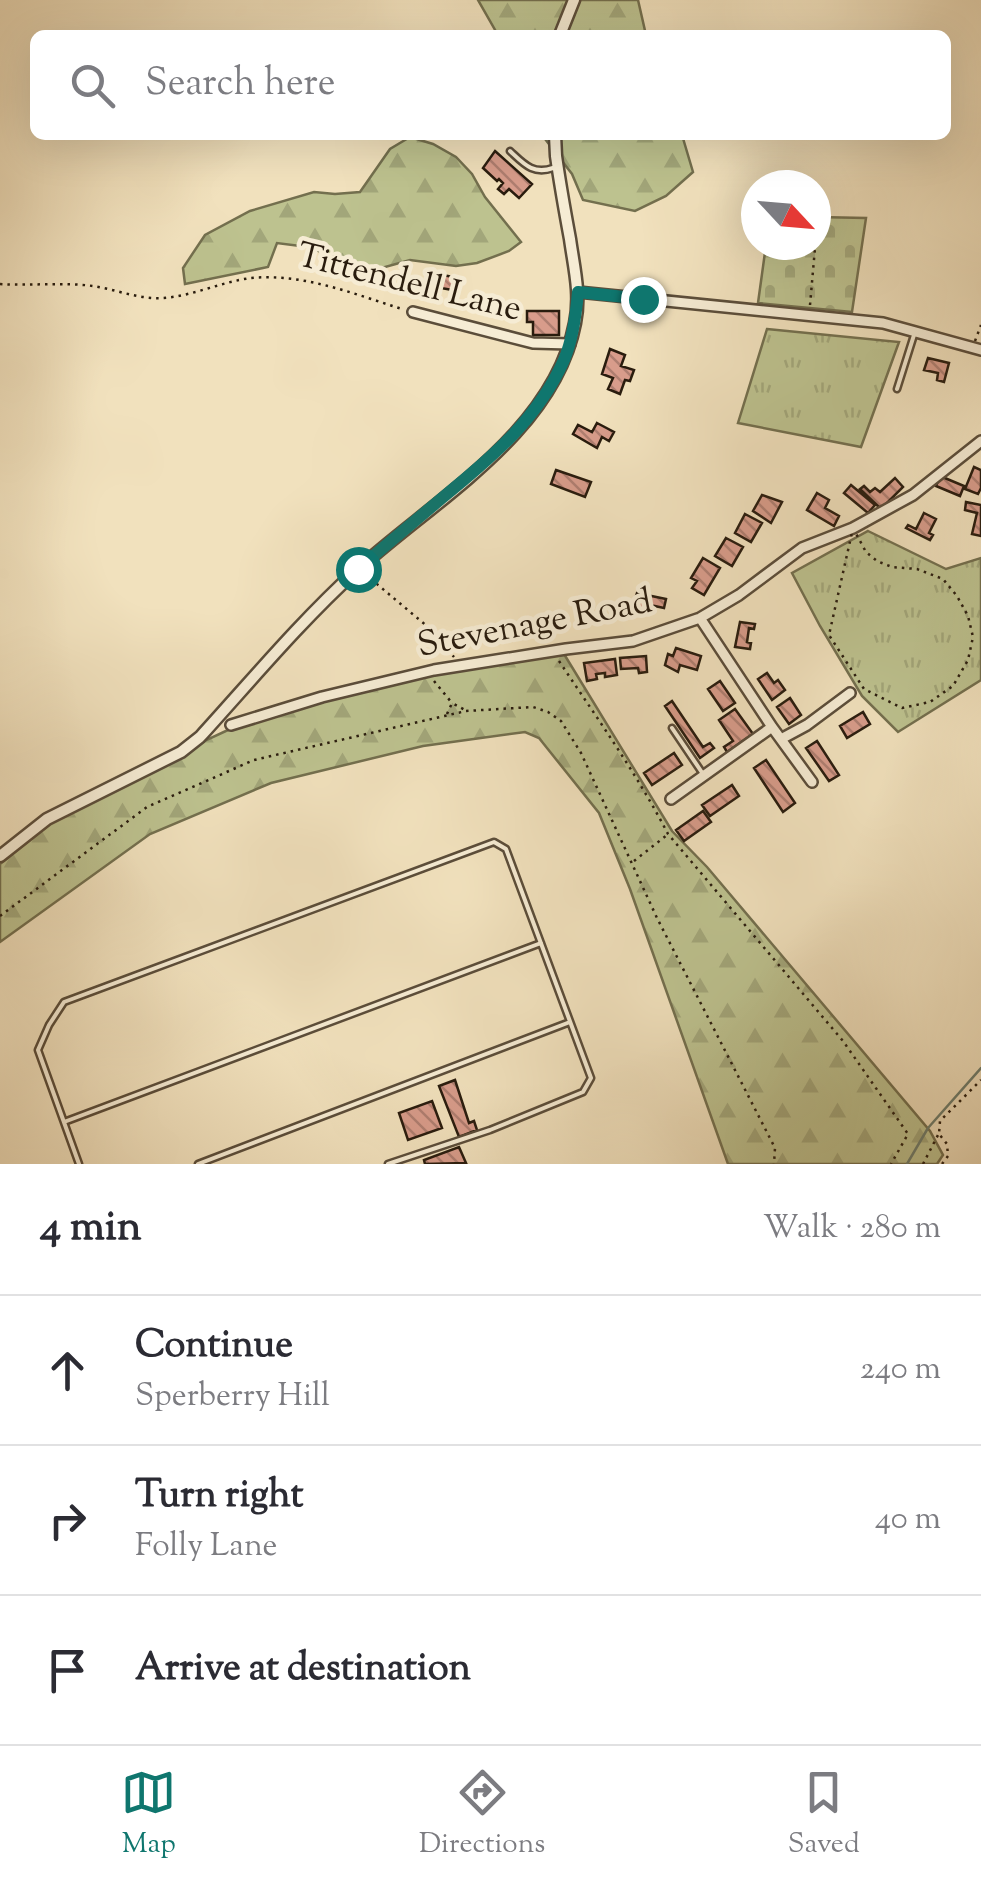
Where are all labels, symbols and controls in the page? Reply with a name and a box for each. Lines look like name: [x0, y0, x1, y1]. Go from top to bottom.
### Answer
search box: [30, 30, 951, 140]
icon: search: [65, 58, 120, 113]
text: Search here: [145, 58, 336, 112]
north arrow: [741, 170, 831, 260]
street label: Tittendell Lane: [291, 231, 527, 337]
route end: [621, 277, 667, 323]
route start: [336, 547, 382, 593]
street label: Stevenage Road: [413, 577, 657, 673]
text: 4 min: [40, 1199, 142, 1259]
text: Walk · 280 m: [763, 1206, 941, 1252]
text: Continue: [135, 1320, 293, 1374]
icon: ahead: [40, 1343, 95, 1398]
text: 240 m: [860, 1347, 941, 1393]
text: Sperberry Hill: [135, 1374, 330, 1420]
text: Turn right: [135, 1470, 303, 1524]
icon: right: [40, 1493, 95, 1548]
text: 40 m: [875, 1497, 941, 1543]
text: Folly Lane: [135, 1524, 277, 1570]
icon: arrive: [40, 1643, 95, 1698]
text: Arrive at destination: [135, 1643, 471, 1697]
tab: Map: [121, 1765, 176, 1865]
tab: Directions: [419, 1765, 545, 1865]
tab: Saved: [788, 1765, 860, 1865]

